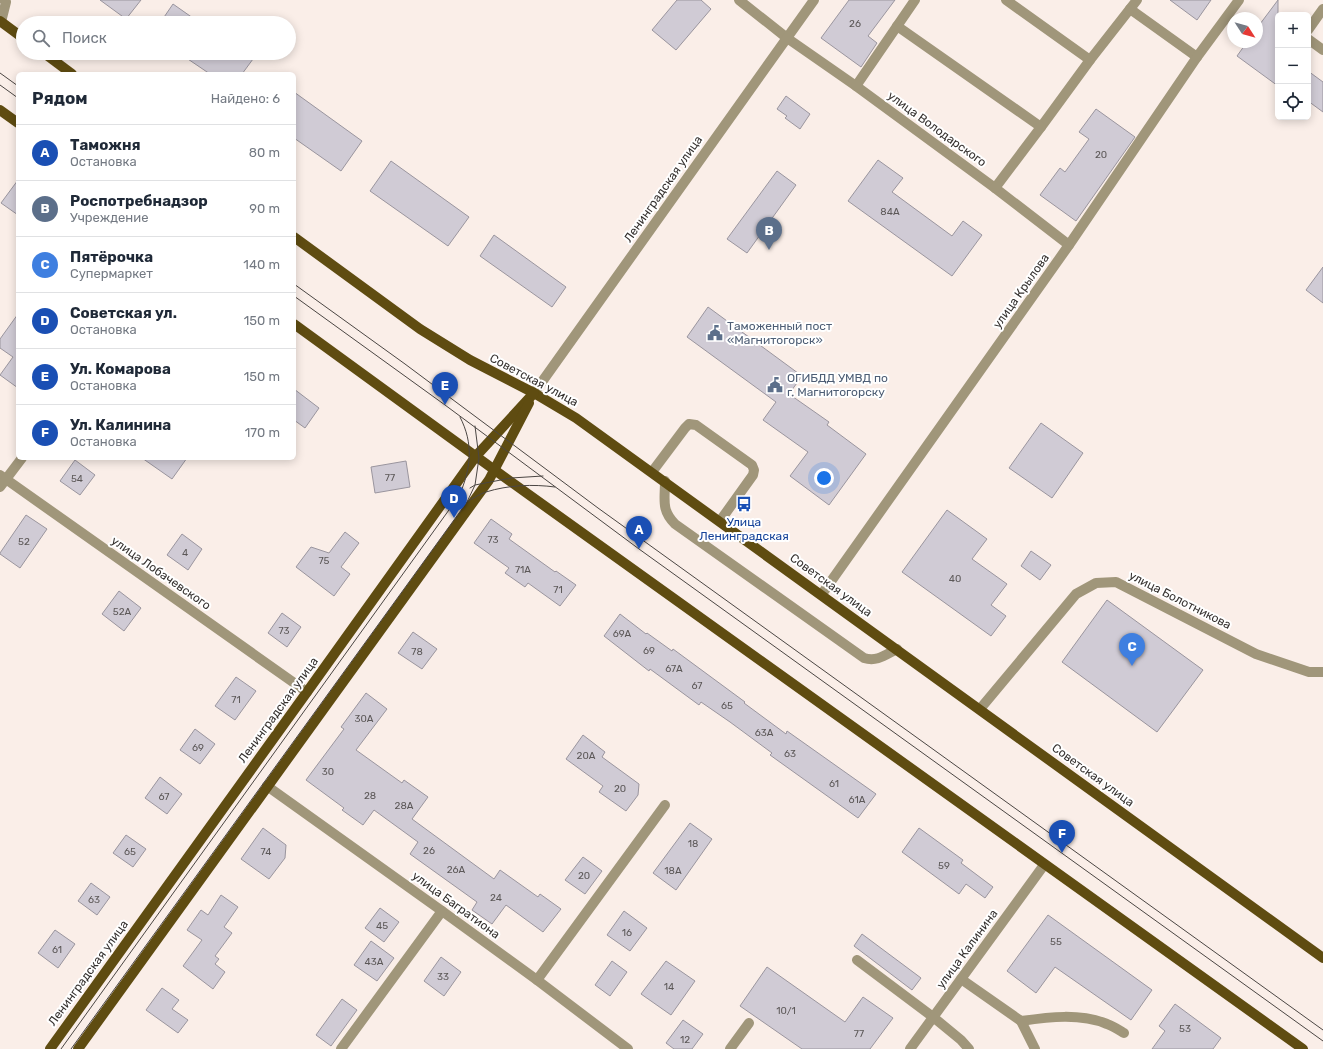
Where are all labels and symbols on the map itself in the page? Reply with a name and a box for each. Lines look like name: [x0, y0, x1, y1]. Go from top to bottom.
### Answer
north arrow: [1227, 12, 1263, 48]
house number: 26: [849, 18, 861, 30]
street label: улица Володарского: [885, 88, 989, 170]
street label: Ленинградская улица: [621, 133, 705, 245]
house number: 20: [1095, 149, 1107, 161]
house number: 84А: [880, 206, 900, 218]
pin: B: [756, 217, 782, 250]
street label: улица Крылова: [990, 251, 1052, 331]
place label: Таможенный пост «Магнитогорск»: [727, 319, 832, 347]
public building icon: Таможенный пост «Магнитогорск»: [706, 324, 724, 342]
street label: Советская улица: [487, 351, 581, 409]
place label: ОГИБДД УМВД по г. Магнитогорску: [787, 371, 888, 399]
pin: E: [432, 372, 458, 405]
public building icon: ОГИБДД УМВД по г. Магнитогорску: [766, 376, 784, 394]
your location: [814, 468, 834, 488]
house number: 77: [385, 472, 395, 484]
house number: 54: [71, 473, 83, 485]
pin: D: [441, 485, 467, 518]
bus stop icon: Улица Ленинградская: [735, 495, 753, 513]
place label: Улица Ленинградская: [699, 515, 789, 543]
pin: A: [626, 516, 652, 549]
street label: улица Лобачевского: [109, 533, 213, 613]
house number: 73: [487, 534, 499, 546]
house number: 52: [18, 536, 30, 548]
house number: 4: [182, 547, 188, 559]
street label: Советская улица: [787, 550, 875, 620]
house number: 75: [318, 555, 330, 567]
house number: 71А: [515, 564, 531, 576]
street label: улица Болотникова: [1127, 568, 1233, 632]
house number: 40: [949, 573, 961, 585]
house number: 71: [553, 584, 563, 596]
house number: 52А: [113, 606, 132, 618]
house number: 73: [278, 625, 290, 637]
house number: 69А: [613, 628, 632, 640]
pin: C: [1119, 633, 1145, 666]
house number: 69: [643, 645, 655, 657]
house number: 78: [411, 646, 423, 658]
street label: Ленинградская улица: [235, 655, 321, 765]
house number: 67А: [665, 663, 683, 675]
house number: 67: [692, 680, 702, 692]
house number: 71: [231, 694, 241, 706]
house number: 65: [721, 700, 733, 712]
house number: 30А: [354, 713, 374, 725]
house number: 63А: [755, 727, 774, 739]
street label: Советская улица: [1049, 740, 1137, 810]
house number: 69: [192, 742, 204, 754]
house number: 63: [784, 748, 796, 760]
house number: 20А: [577, 750, 596, 762]
house number: 30: [322, 766, 334, 778]
house number: 61: [829, 778, 839, 790]
house number: 20: [614, 783, 626, 795]
house number: 28: [364, 790, 376, 802]
house number: 67: [159, 791, 169, 803]
house number: 61А: [849, 794, 866, 806]
house number: 28А: [395, 800, 414, 812]
pin: F: [1049, 820, 1075, 853]
house number: 18: [688, 838, 698, 850]
house number: 26: [423, 845, 435, 857]
house number: 65: [124, 846, 136, 858]
house number: 74: [261, 846, 272, 858]
house number: 59: [938, 860, 950, 872]
house number: 26А: [447, 864, 466, 876]
house number: 18А: [664, 865, 682, 877]
street label: улица Багратиона: [409, 868, 503, 942]
house number: 20: [578, 870, 590, 882]
house number: 24: [490, 892, 502, 904]
house number: 63: [88, 894, 100, 906]
street label: улица Калинина: [934, 907, 1000, 991]
street label: Ленинградская улица: [45, 918, 131, 1028]
house number: 45: [376, 920, 388, 932]
house number: 16: [622, 927, 632, 939]
house number: 55: [1050, 936, 1062, 948]
house number: 61: [52, 944, 62, 956]
house number: 43А: [365, 956, 384, 968]
house number: 33: [437, 971, 449, 983]
house number: 14: [664, 981, 674, 993]
house number: 10/1: [776, 1005, 796, 1017]
house number: 53: [1179, 1023, 1191, 1035]
house number: 77: [854, 1028, 864, 1040]
house number: 12: [680, 1034, 690, 1046]

